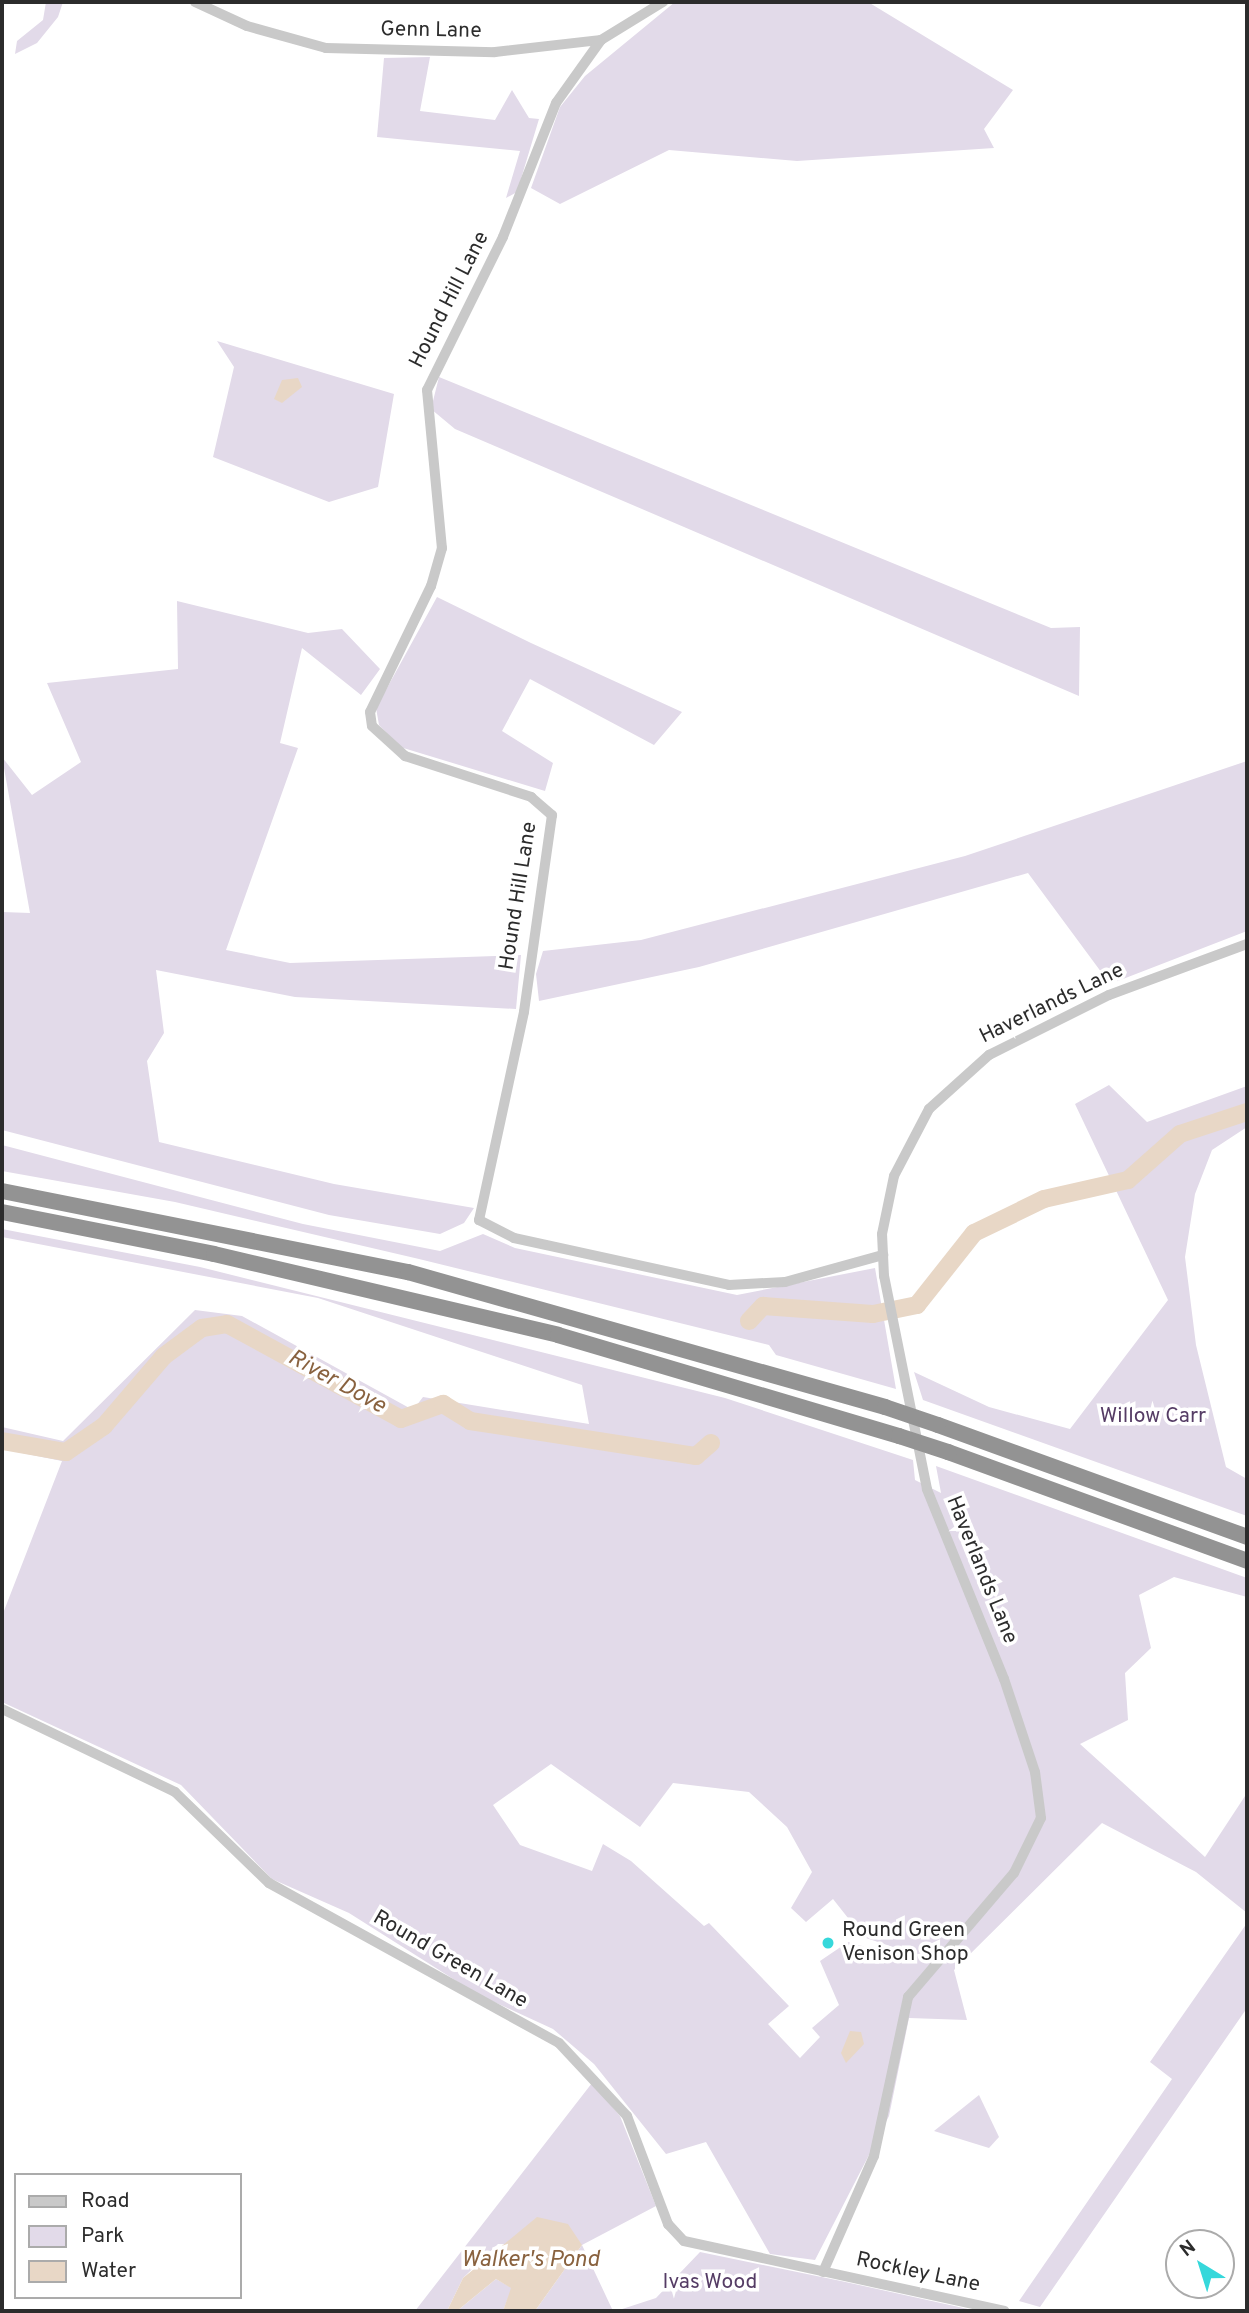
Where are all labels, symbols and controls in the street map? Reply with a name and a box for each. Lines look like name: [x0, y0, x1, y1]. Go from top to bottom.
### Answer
street label: Genn Lane: [380, 18, 482, 44]
street label: Hound Hill Lane: [405, 228, 495, 372]
street label: Hound Hill Lane: [495, 820, 543, 972]
street label: Haverlands Lane: [976, 958, 1128, 1050]
water label: River Dove: [282, 1345, 390, 1421]
park label: Willow Carr: [1100, 1404, 1206, 1430]
street label: Haverlands Lane: [940, 1492, 1022, 1648]
street label: Round Green Lane: [368, 1905, 532, 2015]
place label: Round Green Venison Shop: [842, 1918, 969, 1968]
marker: Round Green Venison Shop: [820, 1935, 836, 1951]
legend: [14, 2173, 242, 2299]
text: Road: [81, 2188, 130, 2215]
text: Park: [81, 2223, 124, 2250]
north arrow: [1165, 2229, 1235, 2299]
text: N: [1176, 2235, 1201, 2263]
water label: Walker's Pond: [461, 2247, 599, 2275]
street label: Rockley Lane: [854, 2248, 982, 2298]
text: Water: [81, 2258, 136, 2285]
park label: Ivas Wood: [662, 2270, 758, 2296]

